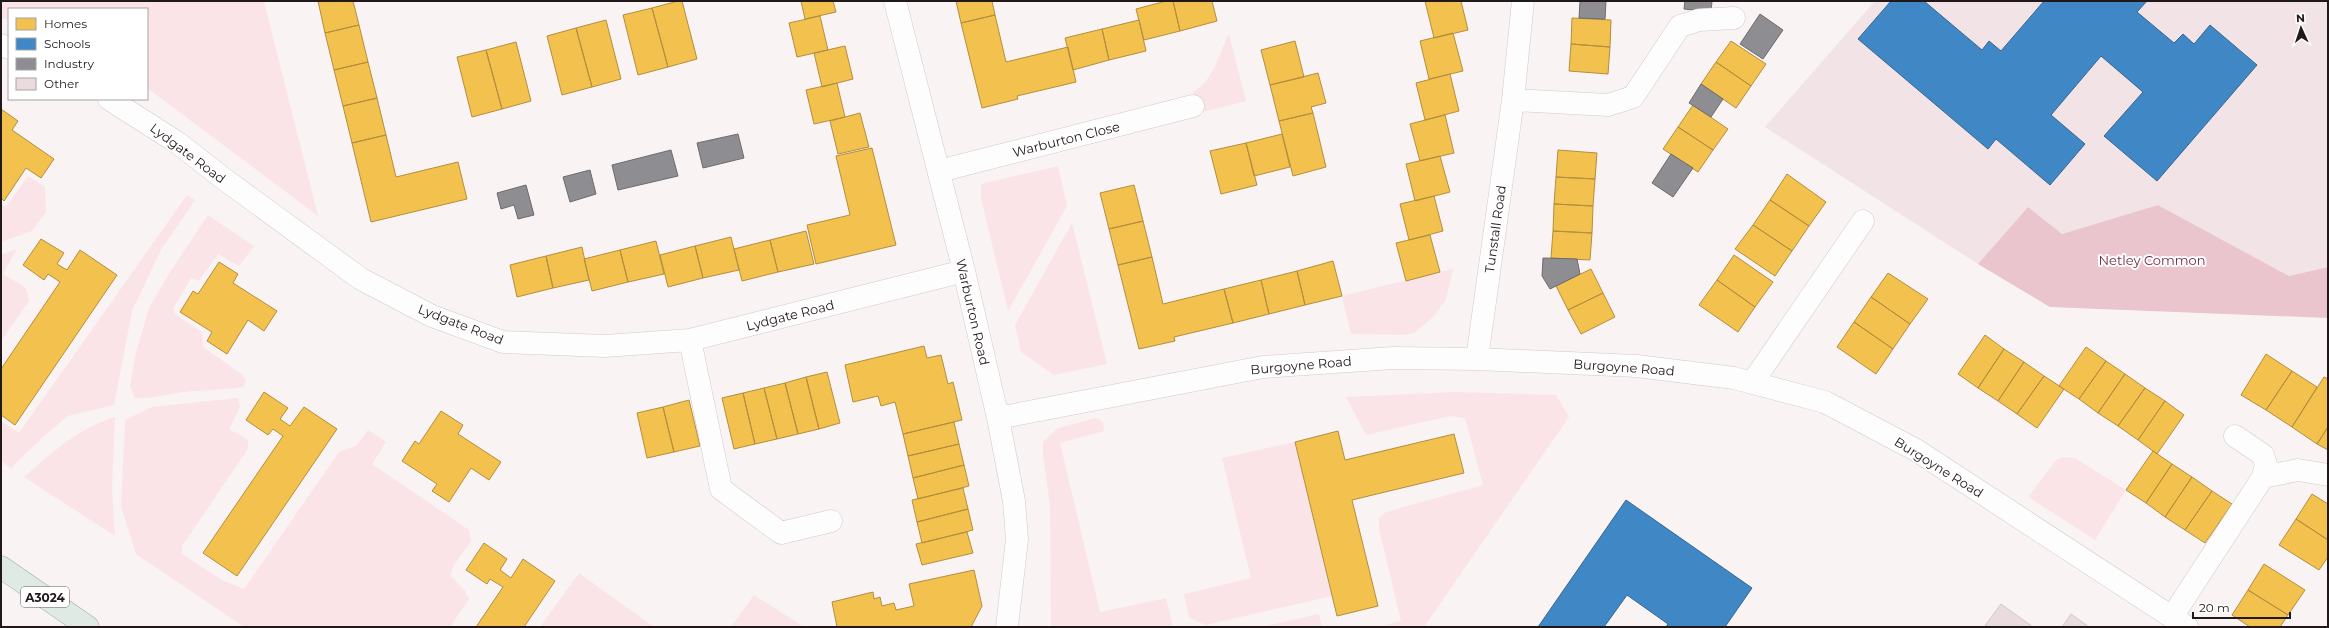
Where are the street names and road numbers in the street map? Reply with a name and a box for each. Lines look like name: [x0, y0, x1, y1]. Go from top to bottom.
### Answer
street label: Warburton Close: [1011, 118, 1121, 160]
street label: Lydgate Road: [147, 119, 229, 187]
street label: Tunstall Road: [1481, 184, 1509, 274]
street label: Warburton Road: [953, 257, 993, 367]
street label: Lydgate Road: [744, 296, 836, 334]
street label: Lydgate Road: [416, 300, 506, 348]
street label: Burgoyne Road: [1250, 353, 1352, 377]
street label: Burgoyne Road: [1573, 355, 1675, 379]
street label: Burgoyne Road: [1892, 433, 1986, 501]
road number: A3024: [21, 587, 69, 607]

